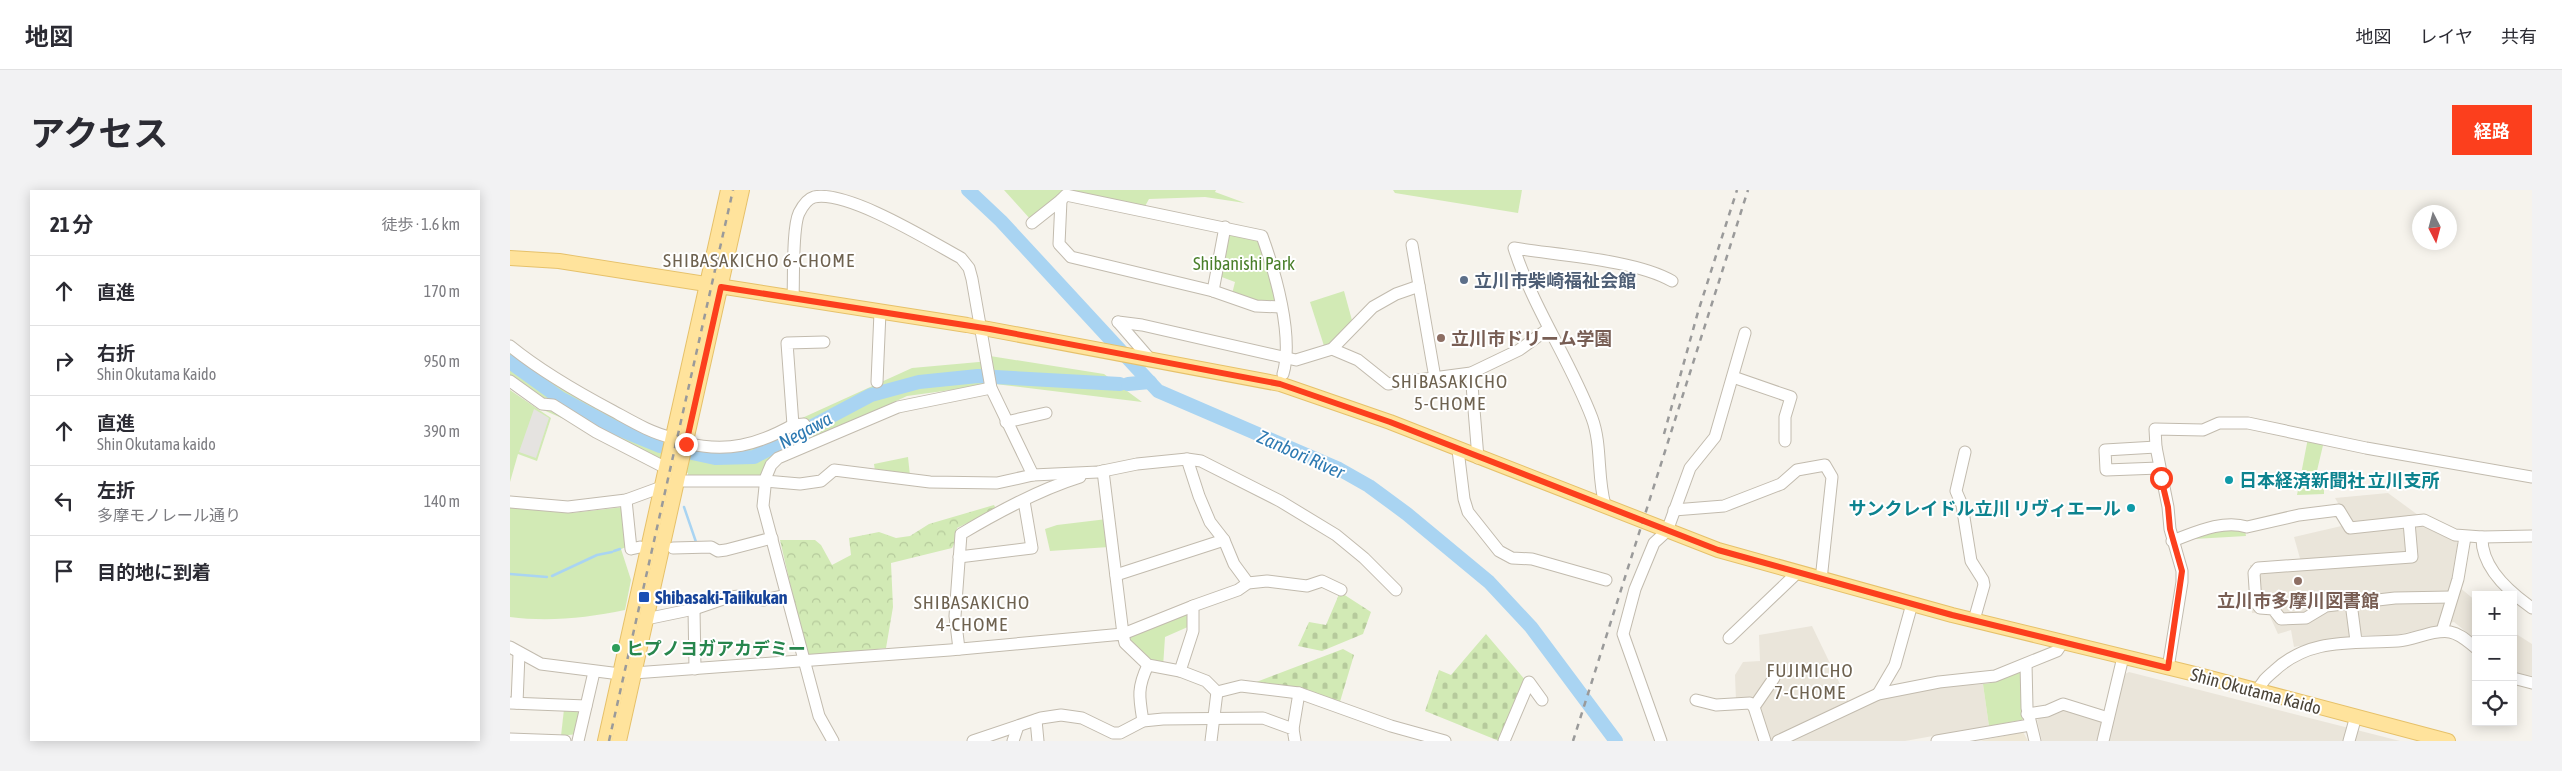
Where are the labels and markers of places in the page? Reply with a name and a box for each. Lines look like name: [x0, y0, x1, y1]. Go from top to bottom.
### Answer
place label: 立川市柴崎福祉会館: [1474, 270, 1636, 291]
marker: 立川市柴崎福祉会館: [1458, 274, 1470, 286]
place label: 立川市ドリーム学園: [1451, 328, 1612, 349]
marker: 立川市ドリーム学園: [1435, 332, 1447, 344]
place label: 日本経済新聞社 立川支所: [2239, 470, 2439, 491]
marker: 日本経済新聞社 立川支所: [2223, 474, 2235, 486]
place label: サンクレイドル立川 リヴィエール: [1849, 498, 2121, 519]
marker: サンクレイドル立川 リヴィエール: [2125, 502, 2137, 514]
marker: 立川市多摩川図書館: [2292, 575, 2304, 587]
place label: Shibasaki-Taiikukan: [655, 587, 788, 608]
marker: Shibasaki-Taiikukan: [637, 590, 651, 604]
place label: 立川市多摩川図書館: [2217, 590, 2379, 611]
place label: ヒプノヨガアカデミー: [626, 638, 806, 659]
marker: ヒプノヨガアカデミー: [610, 642, 622, 654]

